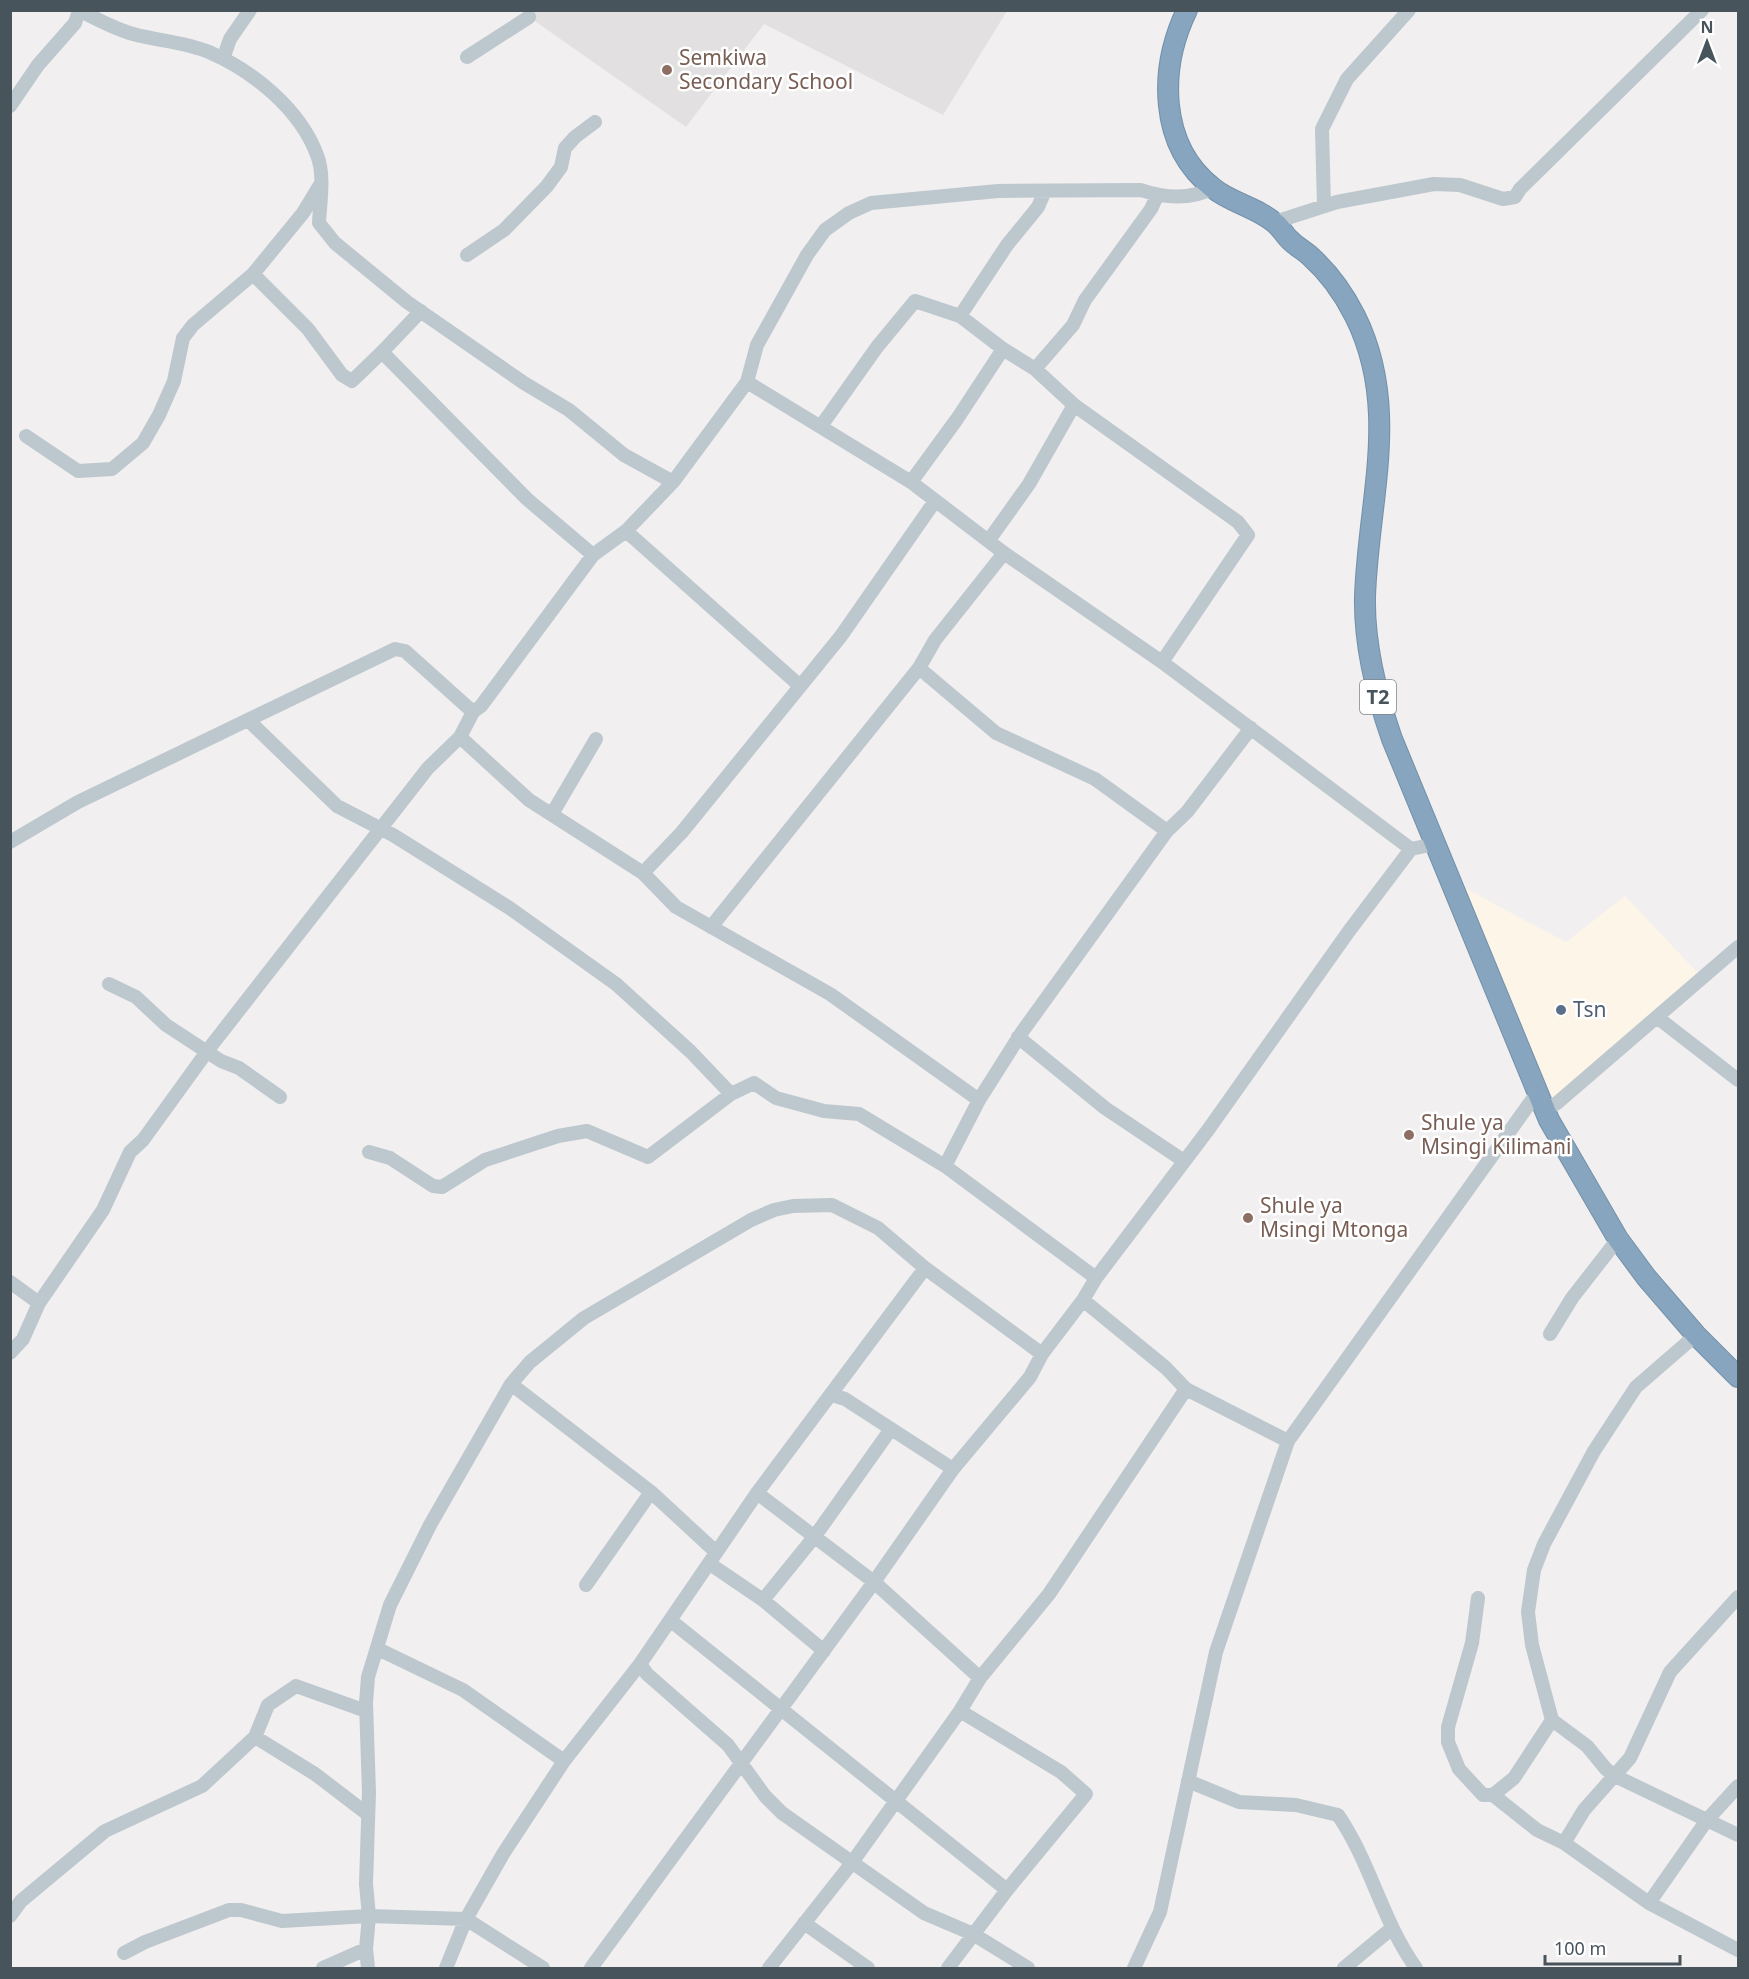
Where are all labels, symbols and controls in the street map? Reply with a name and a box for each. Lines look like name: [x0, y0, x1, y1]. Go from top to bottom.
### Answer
north arrow: [1677, 12, 1737, 72]
text: N: [1700, 16, 1714, 38]
place label: Semkiwa Secondary School: [679, 43, 853, 95]
marker: Semkiwa Secondary School: [660, 63, 674, 77]
road number: T2: [1360, 680, 1396, 714]
place label: Tsn: [1573, 995, 1606, 1023]
marker: Tsn: [1554, 1003, 1568, 1017]
place label: Shule ya Msingi Kilimani: [1421, 1108, 1571, 1160]
marker: Shule ya Msingi Kilimani: [1402, 1128, 1416, 1142]
place label: Shule ya Msingi Mtonga: [1260, 1191, 1408, 1243]
marker: Shule ya Msingi Mtonga: [1241, 1211, 1255, 1225]
scale bar: [1545, 1928, 1680, 1966]
text: 100 m: [1554, 1936, 1606, 1960]

